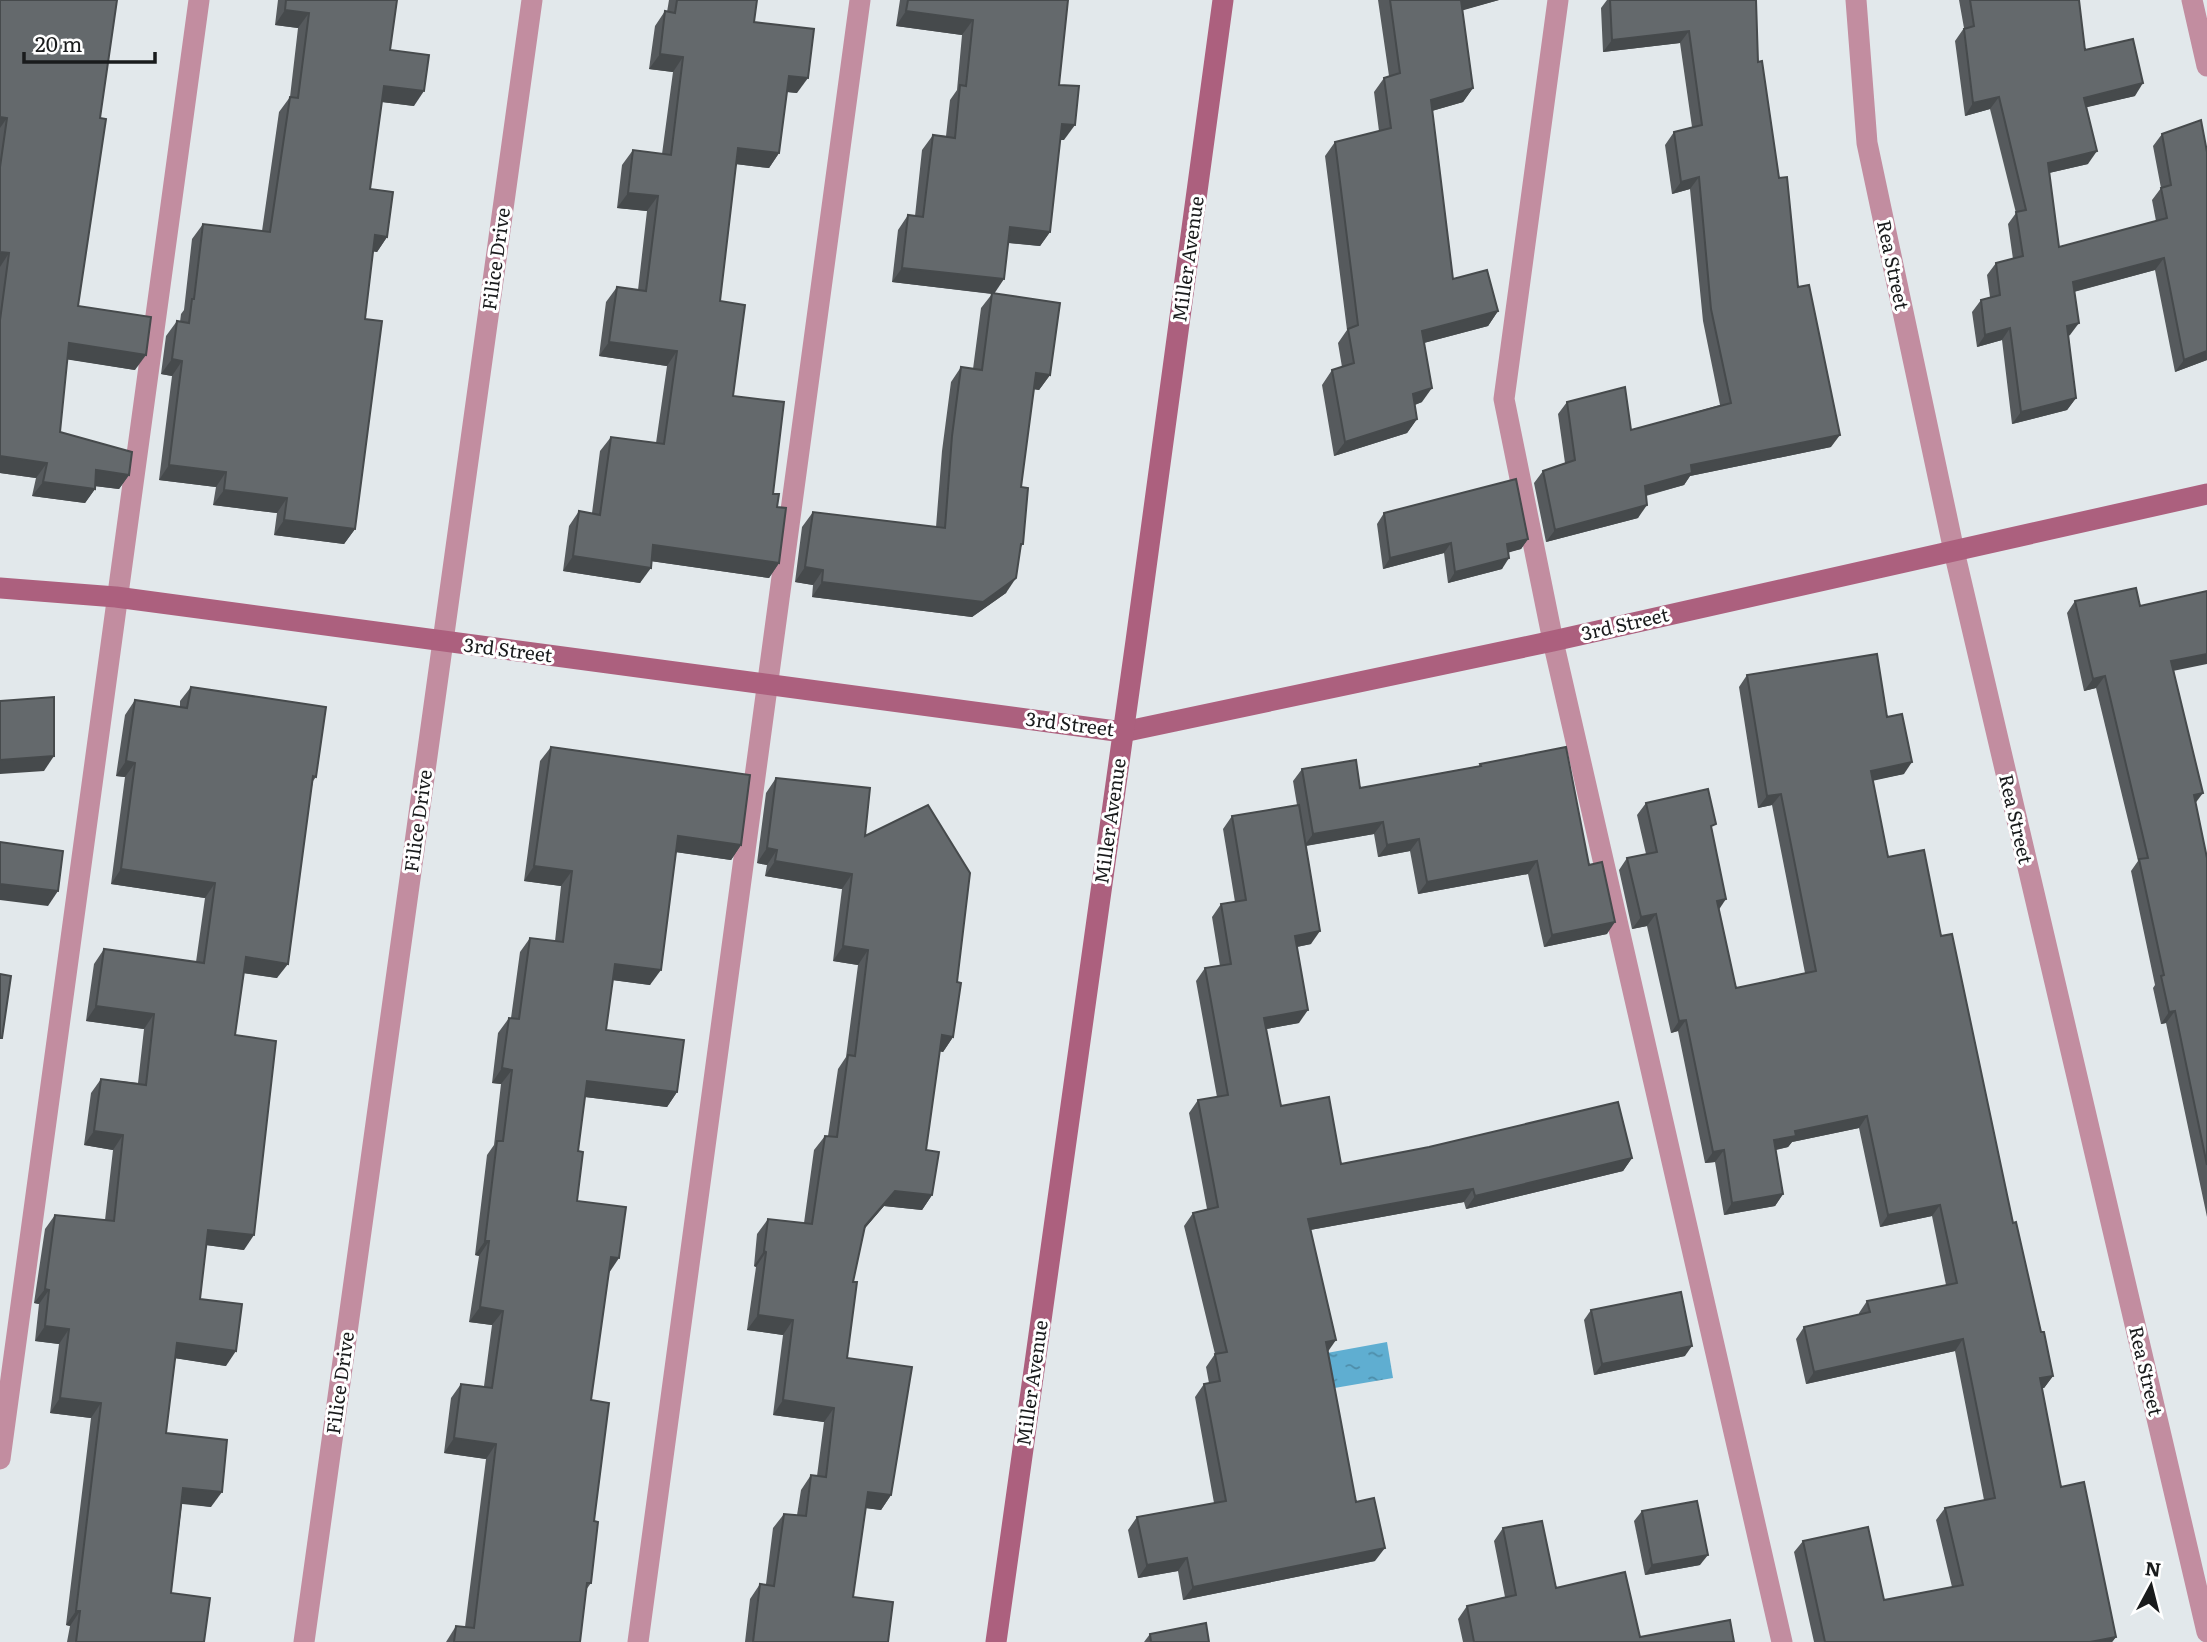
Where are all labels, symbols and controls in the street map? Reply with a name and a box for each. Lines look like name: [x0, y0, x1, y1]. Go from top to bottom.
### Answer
scale bar: [24, 21, 156, 65]
text: 20 m: [35, 27, 82, 58]
street label: Miller Avenue: [1164, 194, 1210, 324]
street label: Filice Drive: [474, 205, 516, 312]
street label: Rea Street: [1871, 217, 1917, 313]
street label: 3rd Street: [1578, 599, 1672, 647]
street label: 3rd Street: [462, 630, 554, 668]
street label: 3rd Street: [1024, 704, 1116, 742]
street label: Miller Avenue: [1086, 756, 1132, 886]
street label: Filice Drive: [396, 767, 438, 874]
street label: Rea Street: [1993, 771, 2041, 867]
street label: Miller Avenue: [1008, 1318, 1054, 1448]
street label: Rea Street: [2123, 1323, 2171, 1419]
street label: Filice Drive: [318, 1329, 360, 1436]
north arrow: [2116, 1551, 2186, 1621]
text: N: [2144, 1553, 2163, 1583]

